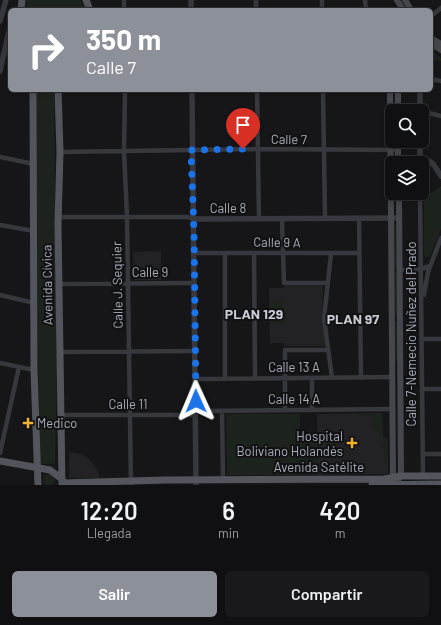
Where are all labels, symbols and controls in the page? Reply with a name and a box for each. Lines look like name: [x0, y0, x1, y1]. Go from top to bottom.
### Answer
text: 350 m: [86, 22, 161, 56]
icon: right: [20, 24, 72, 76]
text: Calle 7: [86, 56, 136, 78]
map controls: [385, 104, 429, 200]
button: search: [385, 104, 429, 148]
pin: [226, 108, 260, 149]
icon: arrive: [232, 114, 254, 136]
street label: Calle 7: [271, 131, 307, 147]
button: layers: [385, 156, 429, 200]
street label: Calle 8: [210, 200, 246, 216]
street label: Calle 9 A: [253, 234, 301, 250]
street label: Calle J. Sequier: [108, 241, 126, 329]
street label: Calle 7-Nemecio Nuñez del Prado: [403, 241, 419, 427]
street label: Avenida Cívica: [38, 245, 56, 325]
street label: Calle 9: [132, 264, 168, 280]
district label: PLAN 129: [225, 305, 283, 322]
district label: PLAN 97: [327, 310, 379, 327]
street label: Calle 13 A: [268, 359, 320, 375]
position arrow: [175, 380, 217, 422]
street label: Calle 14 A: [268, 391, 320, 407]
street label: Calle 11: [108, 396, 148, 412]
place label: Medico: [37, 415, 77, 431]
marker: Medico: [22, 417, 34, 429]
place label: Hospital Boliviano Holandés: [236, 428, 343, 459]
marker: Hospital Boliviano Holandés: [346, 437, 358, 449]
street label: Avenida Satélite: [274, 459, 364, 475]
text: 12:20: [80, 496, 138, 525]
text: 6: [222, 496, 235, 525]
text: 420: [320, 496, 361, 525]
text: Llegada: [87, 525, 131, 541]
text: min: [218, 525, 239, 541]
text: m: [335, 525, 345, 541]
button: Salir: [12, 571, 217, 617]
button: Compartir: [225, 571, 429, 617]

